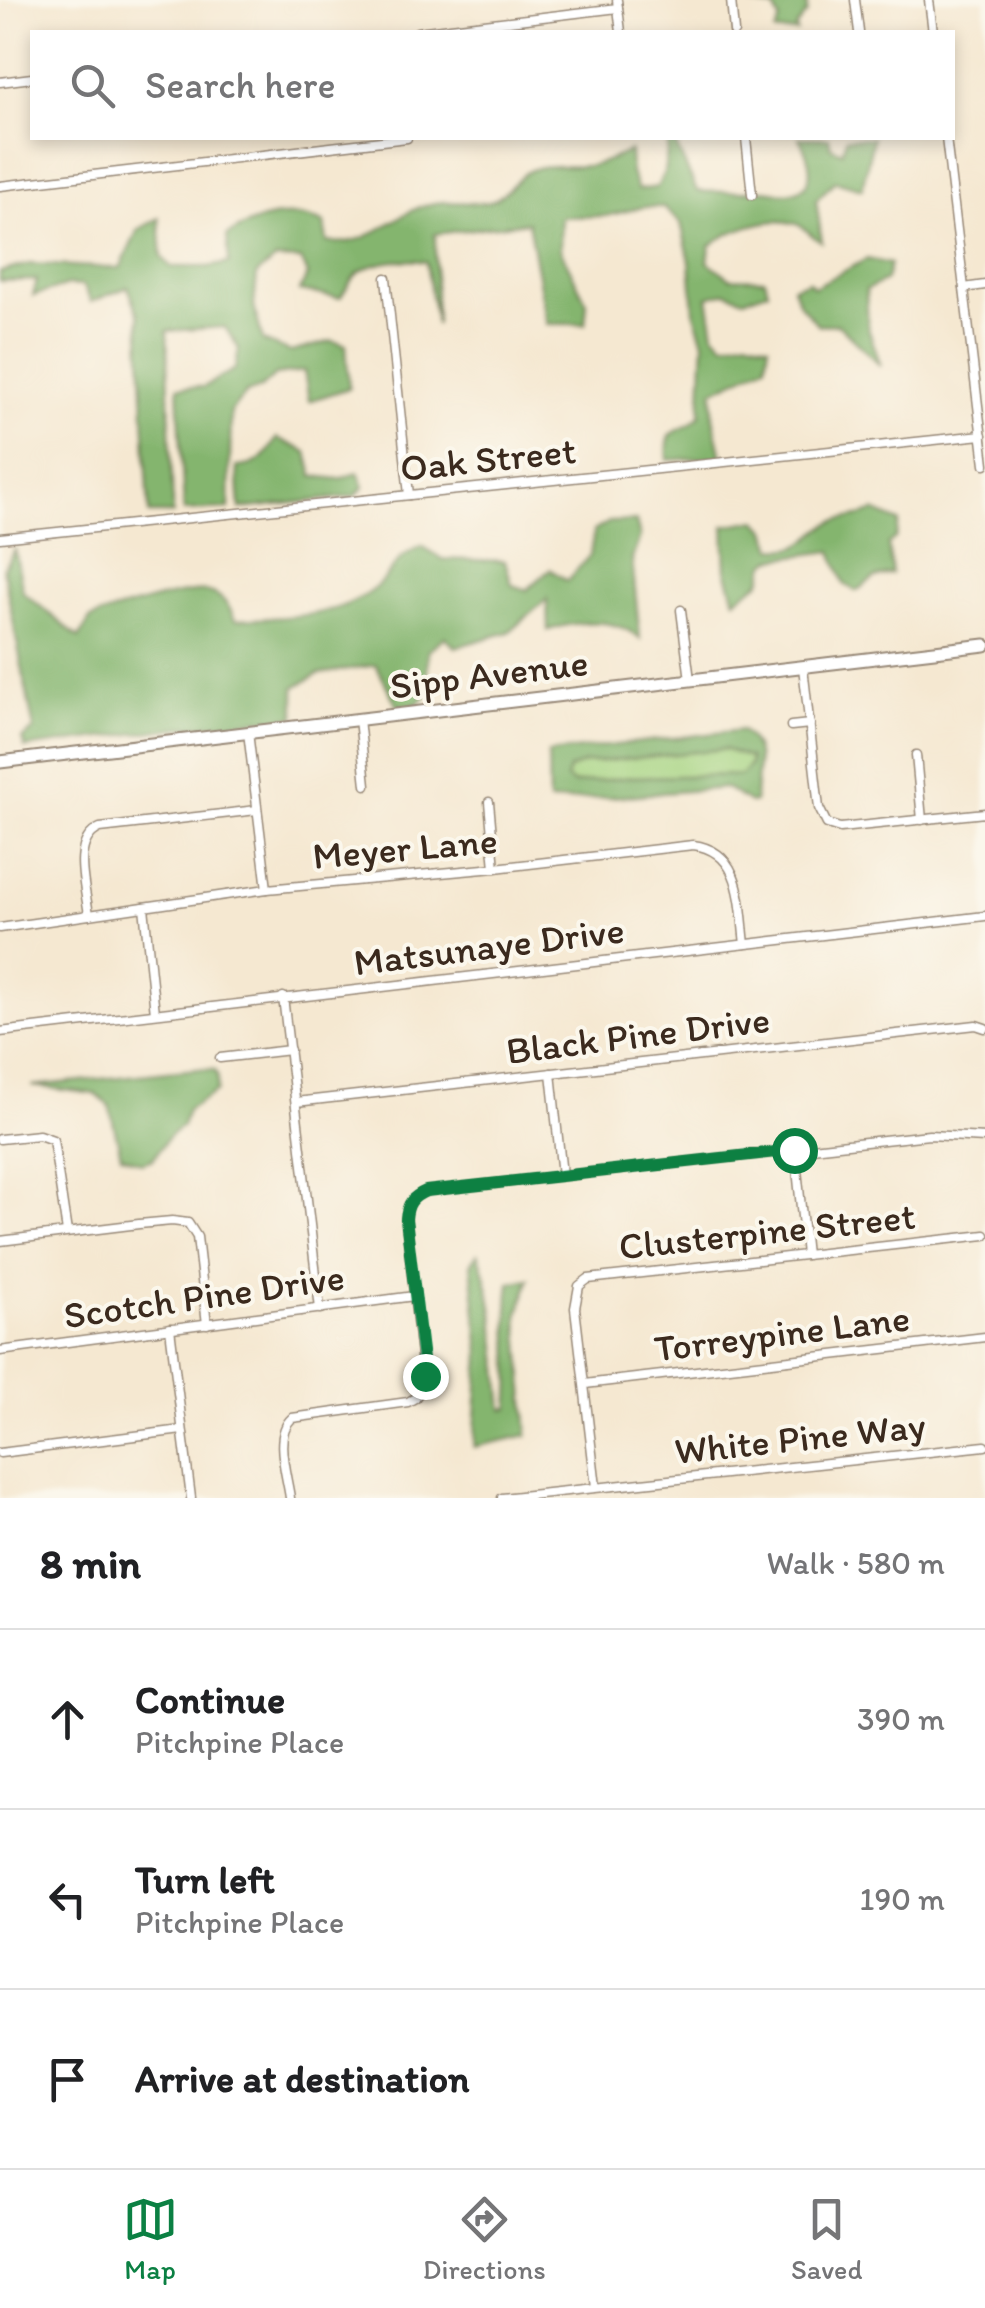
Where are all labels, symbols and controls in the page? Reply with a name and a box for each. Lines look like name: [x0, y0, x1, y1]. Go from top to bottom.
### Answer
search box: [30, 30, 955, 140]
icon: search: [65, 58, 120, 113]
text: Search here: [145, 62, 336, 108]
street label: Oak Street: [398, 427, 578, 491]
street label: Sipp Avenue: [387, 639, 591, 709]
street label: Meyer Lane: [311, 817, 499, 879]
street label: Matsunaye Drive: [351, 907, 627, 985]
street label: Black Pine Drive: [504, 996, 772, 1074]
route start: [772, 1128, 818, 1174]
street label: Clusterpine Street: [617, 1193, 917, 1269]
street label: Scotch Pine Drive: [61, 1254, 347, 1338]
street label: Torreypine Lane: [652, 1295, 912, 1371]
route end: [403, 1354, 449, 1400]
street label: White Pine Way: [672, 1402, 928, 1474]
text: 8 min: [40, 1538, 141, 1589]
text: Walk · 580 m: [767, 1544, 945, 1582]
text: Continue: [135, 1677, 285, 1723]
icon: ahead: [40, 1692, 95, 1747]
text: 390 m: [857, 1700, 945, 1738]
text: Pitchpine Place: [135, 1723, 344, 1761]
text: Turn left: [135, 1857, 275, 1903]
icon: left: [40, 1872, 95, 1927]
text: 190 m: [860, 1880, 945, 1918]
text: Pitchpine Place: [135, 1903, 344, 1941]
icon: arrive: [40, 2052, 95, 2107]
text: Arrive at destination: [135, 2056, 470, 2102]
tab: Map: [123, 2192, 178, 2286]
tab: Directions: [423, 2192, 546, 2286]
tab: Saved: [791, 2192, 862, 2286]

